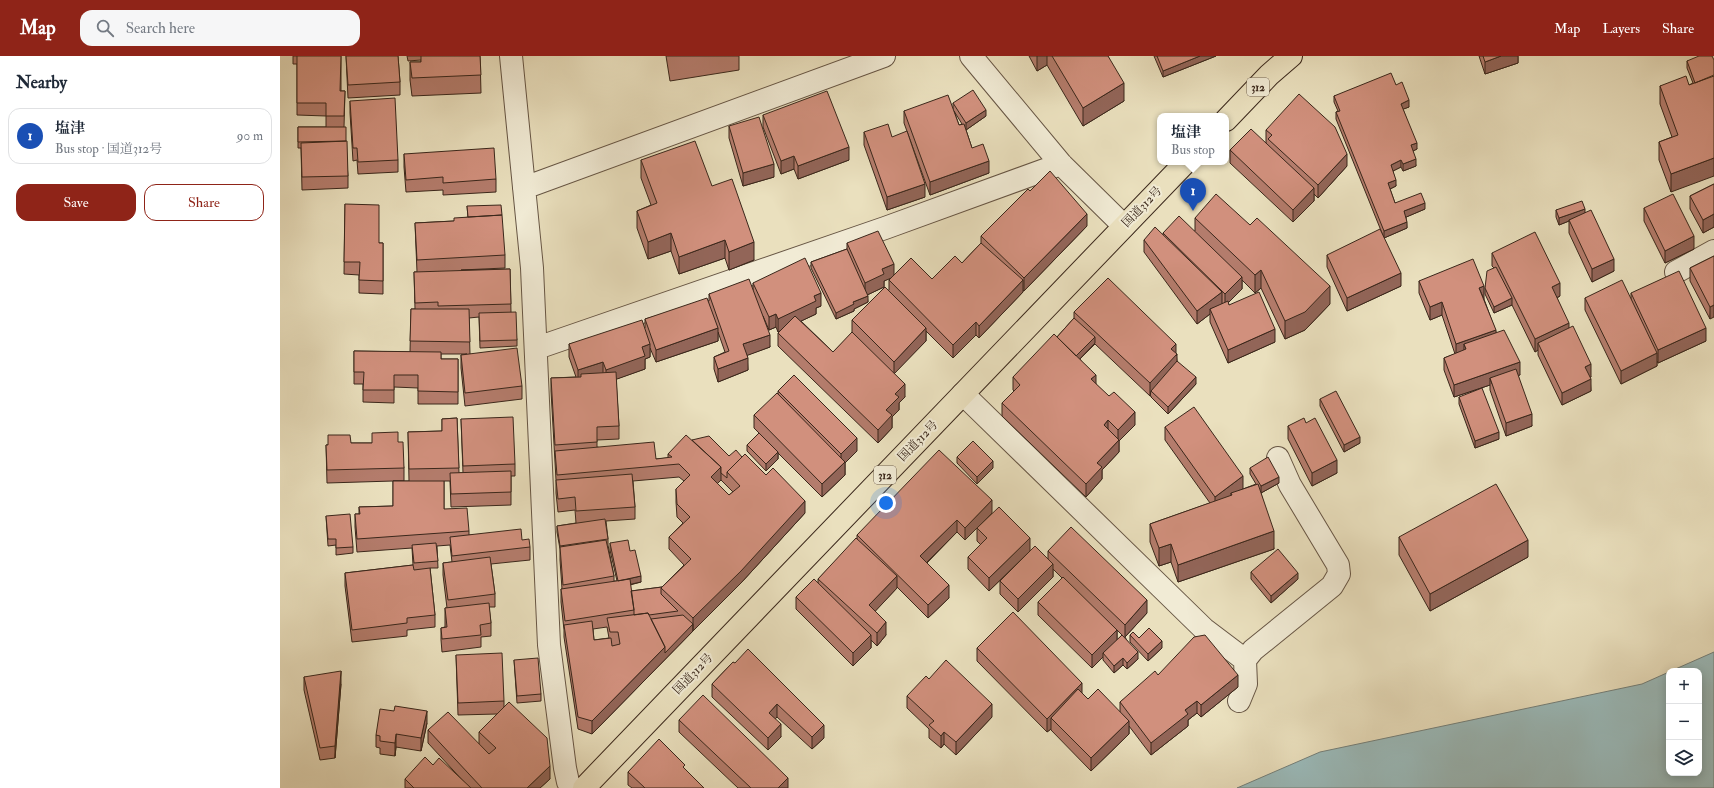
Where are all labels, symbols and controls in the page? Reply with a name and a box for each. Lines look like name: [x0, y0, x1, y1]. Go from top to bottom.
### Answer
search box: [80, 10, 360, 46]
text: Map: [20, 16, 56, 40]
icon: search: [94, 17, 116, 39]
text: Search here: [126, 19, 195, 38]
text: Map: [1554, 20, 1580, 37]
text: Layers: [1602, 20, 1640, 37]
text: Share: [1662, 20, 1694, 37]
text: Nearby: [16, 72, 67, 93]
road number: 312: [1247, 78, 1269, 96]
popup: [1157, 113, 1229, 165]
text: 塩津: [55, 119, 85, 138]
text: 塩津: [1171, 123, 1201, 142]
text: 1: [28, 128, 32, 144]
text: 90 m: [237, 128, 263, 144]
text: Bus stop · 国道312号: [55, 141, 162, 157]
text: Bus stop: [1171, 142, 1215, 158]
pin: 1: [1180, 178, 1206, 211]
street label: 国道312号: [1119, 183, 1165, 231]
button: Save: [16, 184, 136, 221]
button: Share: [144, 184, 264, 221]
street label: 国道312号: [895, 417, 941, 465]
road number: 312: [874, 466, 896, 484]
your location: [876, 493, 896, 513]
street label: 国道312号: [670, 650, 716, 698]
map controls: [1666, 668, 1702, 776]
button: +: [1666, 668, 1702, 704]
button: −: [1666, 704, 1702, 740]
button: layers: [1666, 740, 1702, 776]

